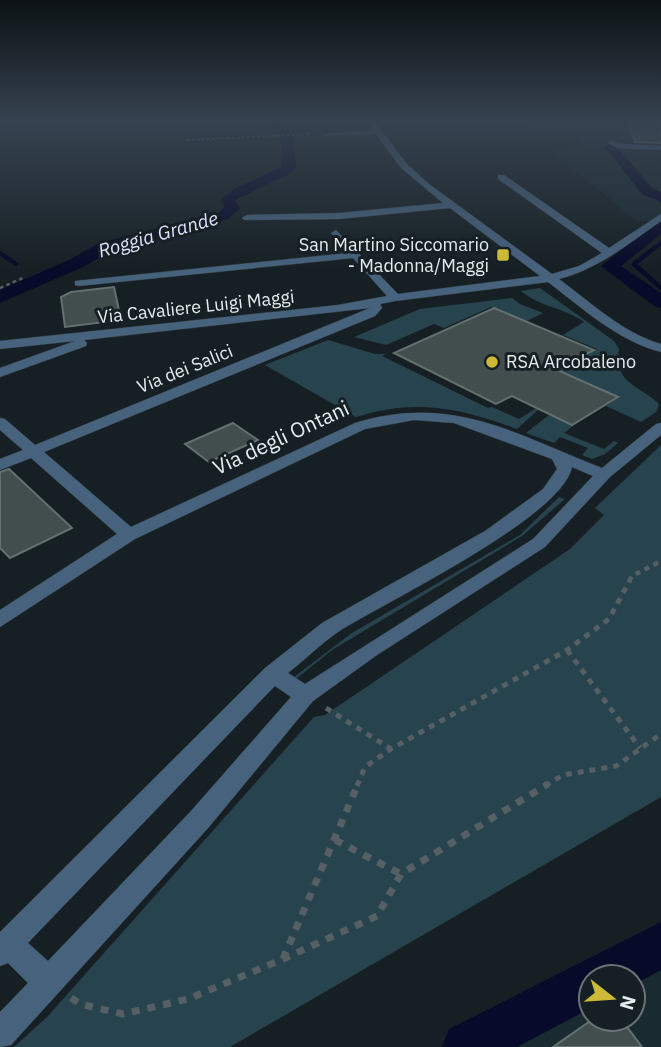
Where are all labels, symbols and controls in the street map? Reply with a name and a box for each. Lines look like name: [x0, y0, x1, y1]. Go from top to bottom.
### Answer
water label: Roggia Grande: [95, 205, 221, 263]
place label: San Martino Siccomario - Madonna/Maggi: [299, 233, 489, 277]
marker: San Martino Siccomario - Madonna/Maggi: [495, 247, 511, 263]
street label: Via Cavaliere Luigi Maggi: [96, 285, 296, 328]
street label: Via dei Salici: [133, 339, 236, 398]
place label: RSA Arcobaleno: [506, 350, 636, 373]
marker: RSA Arcobaleno: [484, 354, 500, 370]
street label: Via degli Ontani: [208, 393, 353, 481]
north arrow: [577, 963, 647, 1033]
text: N: [615, 993, 642, 1013]

